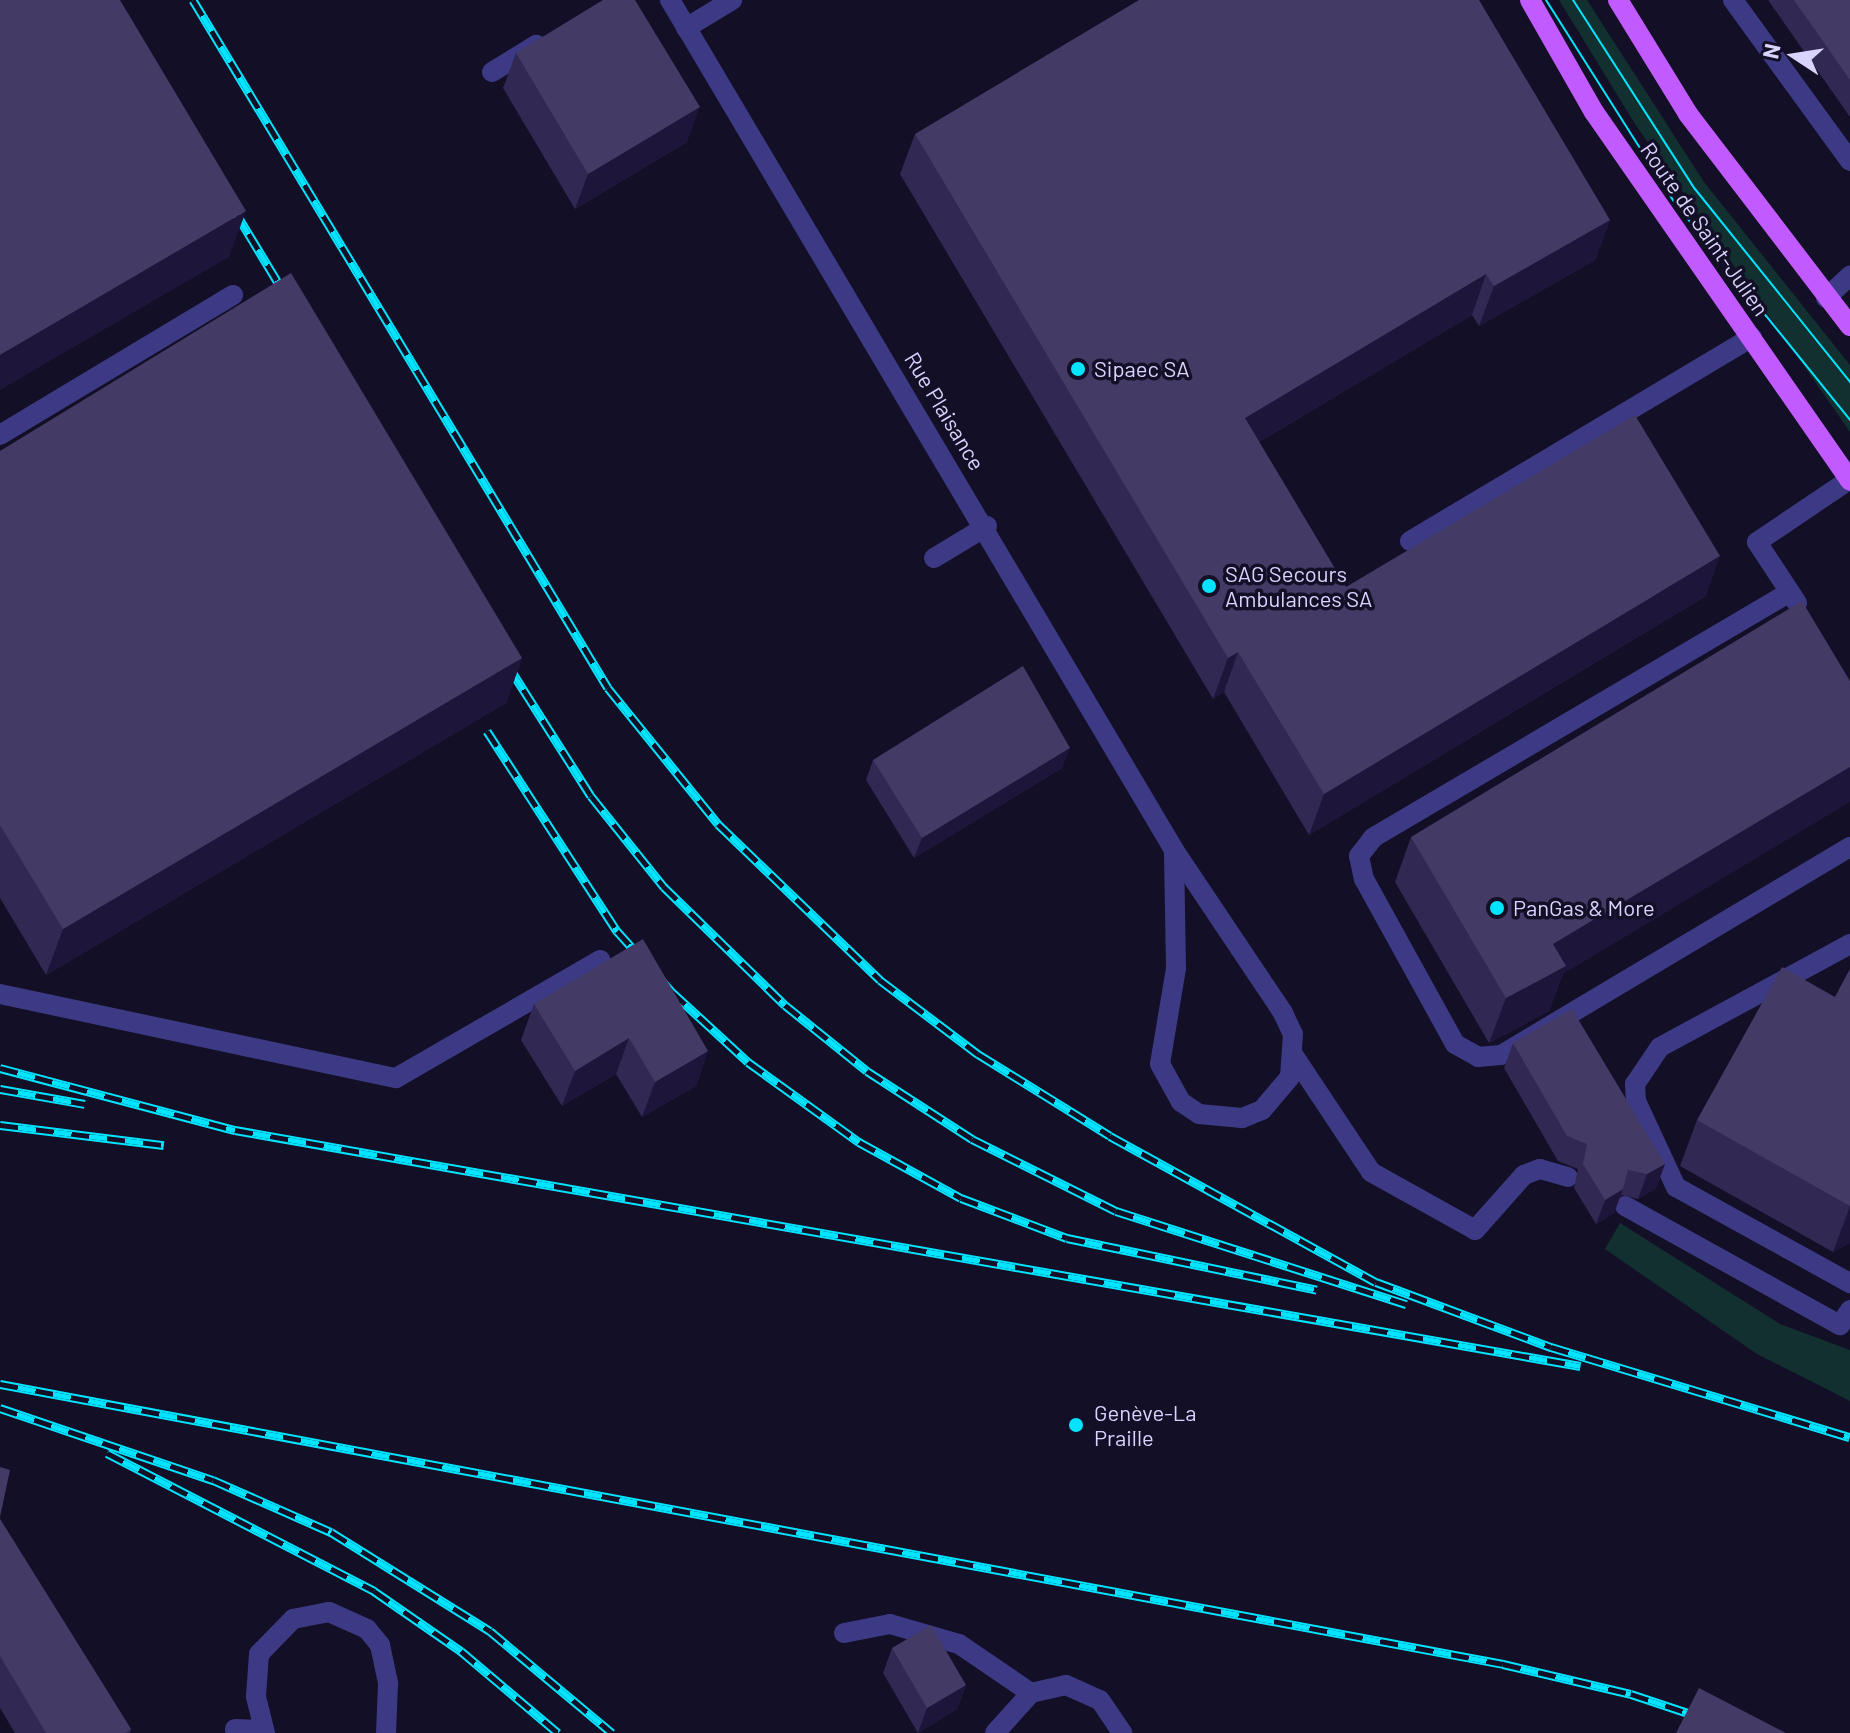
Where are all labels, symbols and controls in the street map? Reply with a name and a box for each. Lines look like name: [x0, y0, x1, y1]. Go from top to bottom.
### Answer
north arrow: [1754, 16, 1834, 96]
text: N: [1756, 41, 1785, 61]
street label: Route de Saint-Julien: [1635, 137, 1775, 321]
street label: Rue Plaisance: [899, 347, 991, 475]
place label: Sipaec SA: [1094, 356, 1190, 382]
marker: Sipaec SA: [1069, 360, 1087, 378]
place label: SAG Secours Ambulances SA: [1225, 560, 1372, 612]
marker: SAG Secours Ambulances SA: [1200, 577, 1218, 595]
place label: PanGas & More: [1513, 895, 1655, 921]
marker: PanGas & More: [1488, 899, 1506, 917]
place label: Genève-La Praille: [1094, 1399, 1197, 1450]
marker: Genève-La Praille: [1065, 1414, 1087, 1436]

